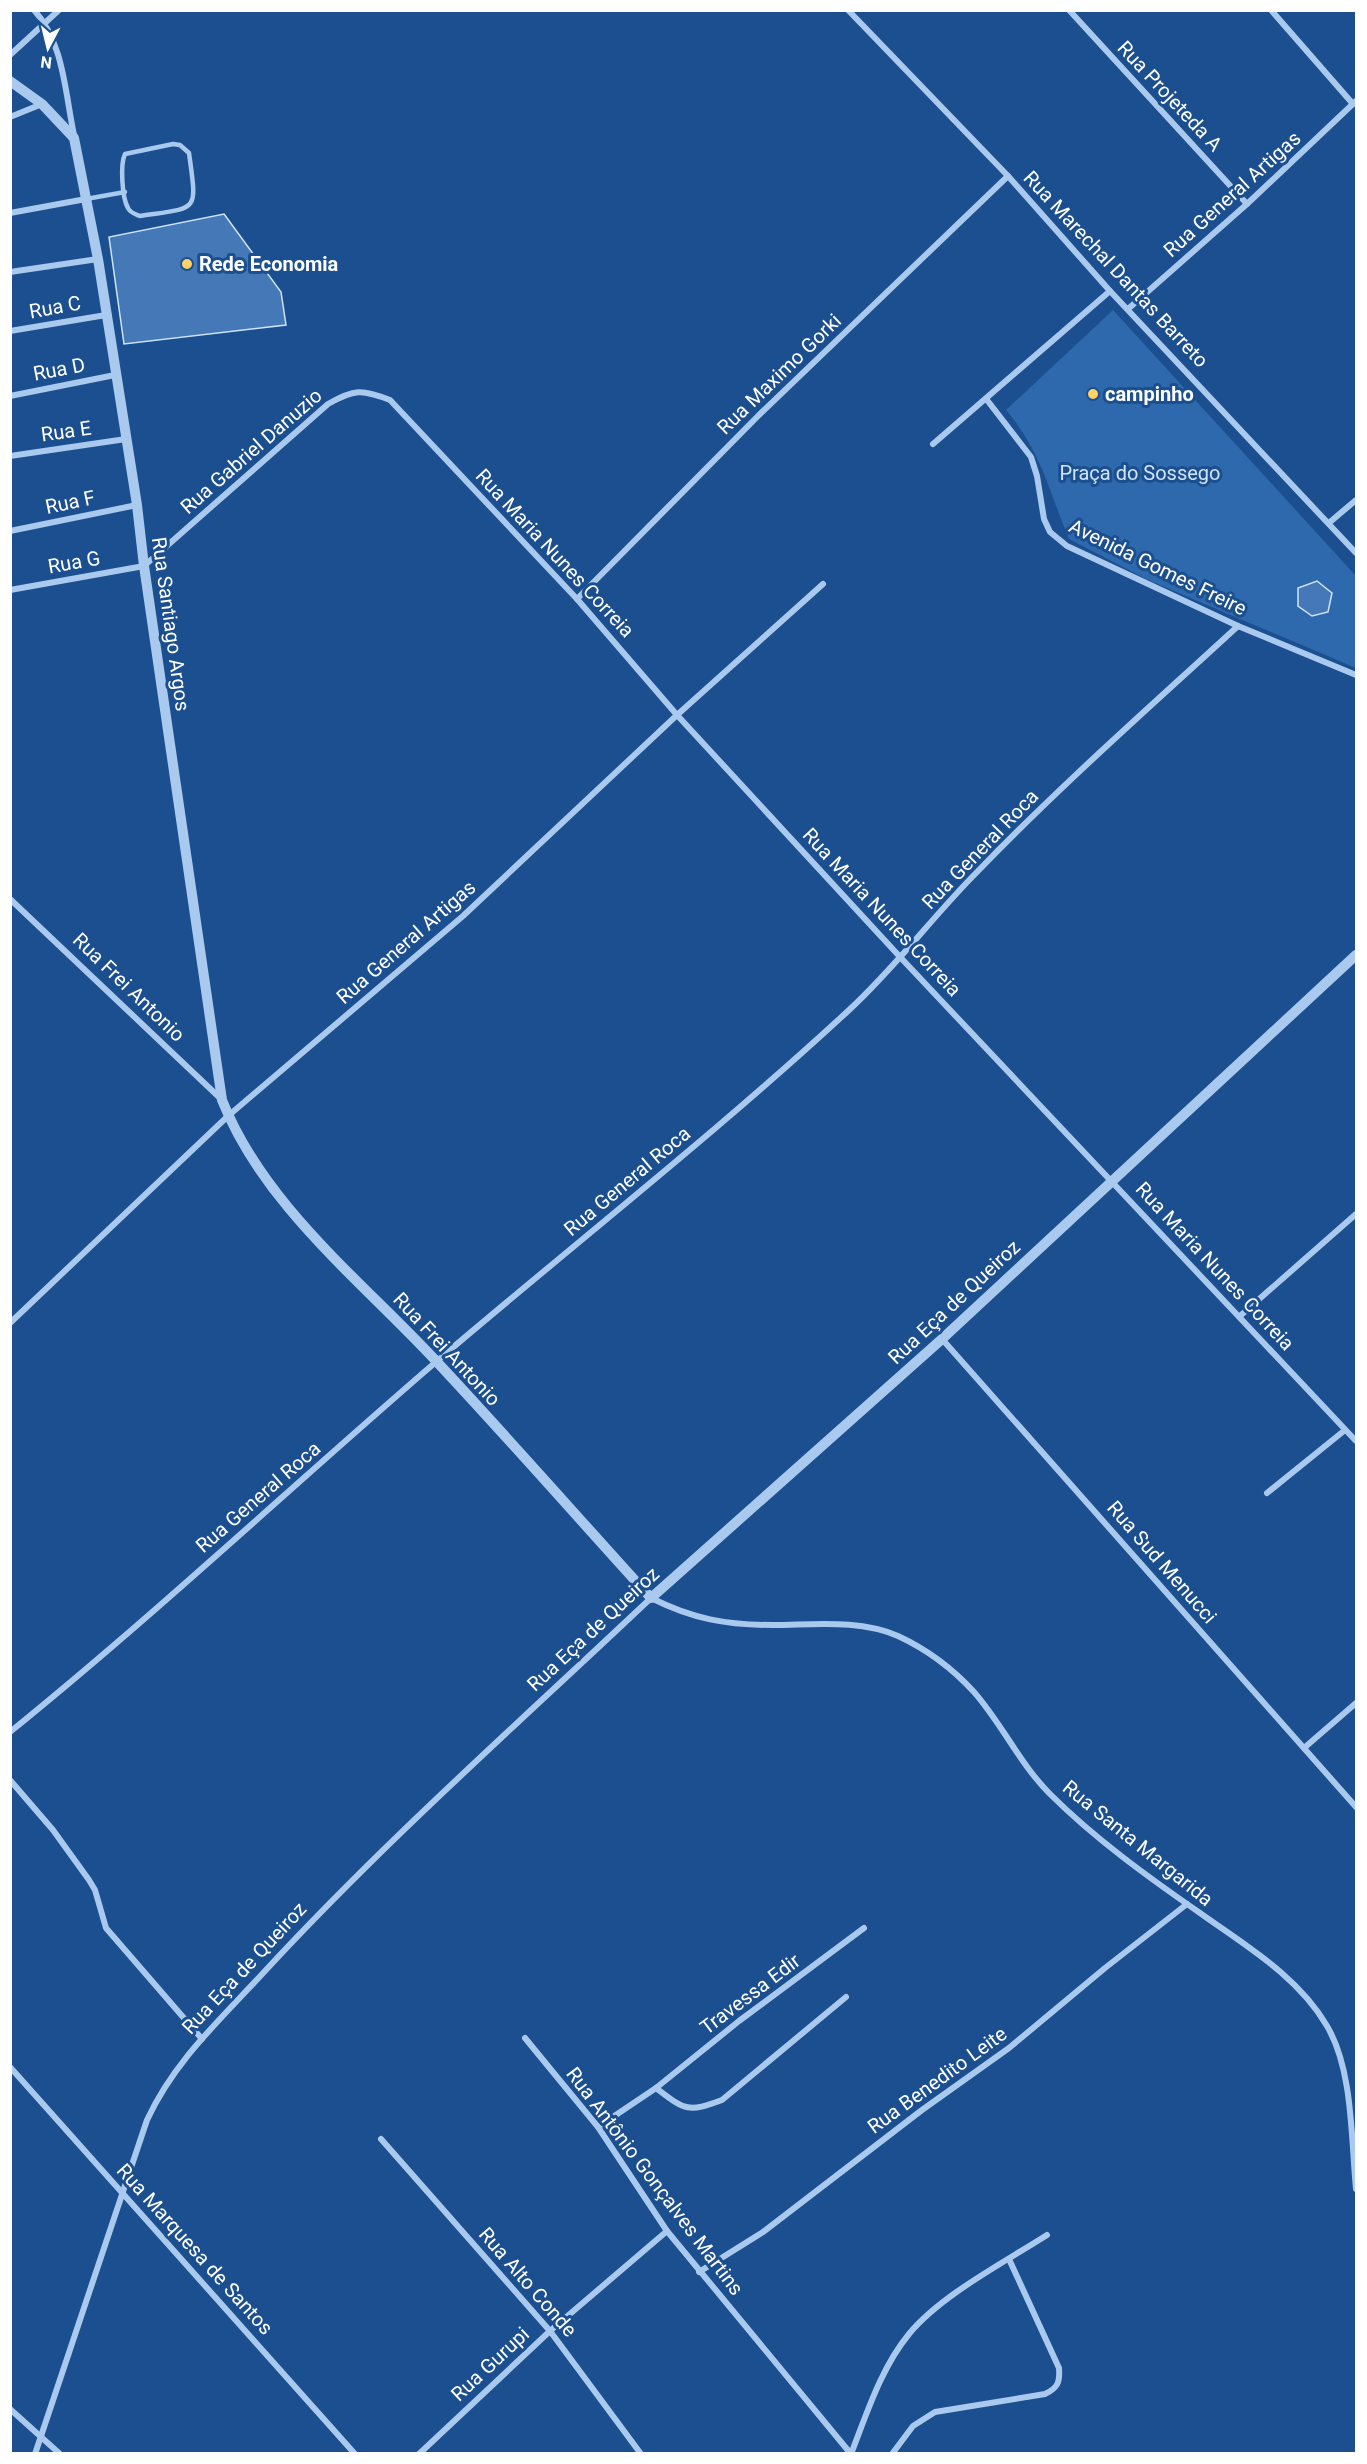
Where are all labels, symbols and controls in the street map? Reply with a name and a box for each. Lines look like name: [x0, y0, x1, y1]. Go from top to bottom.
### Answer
north arrow: [18, 18, 78, 78]
street label: Rua Projeteda A: [1113, 36, 1227, 156]
text: N: [39, 52, 53, 73]
street label: Rua General Artigas: [1158, 126, 1306, 262]
street label: Rua Marechal Dantas Barreto: [1019, 166, 1213, 372]
place label: Rede Economia: [199, 252, 339, 276]
marker: Rede Economia: [180, 257, 194, 271]
street label: Rua C: [27, 291, 83, 323]
street label: Rua Maximo Gorki: [712, 309, 846, 439]
street label: Rua D: [31, 352, 87, 386]
place label: campinho: [1105, 382, 1194, 406]
street label: Rua Gabriel Danuzio: [175, 383, 327, 519]
marker: campinho: [1086, 387, 1100, 401]
street label: Rua E: [39, 416, 93, 446]
park label: Praça do Sossego: [1059, 461, 1221, 485]
street label: Rua Maria Nunes Correia: [471, 464, 639, 642]
street label: Rua F: [43, 485, 97, 519]
street label: Avenida Gomes Freire: [1065, 514, 1251, 620]
street label: Rua Santiago Argos: [147, 535, 195, 713]
street label: Rua G: [46, 546, 102, 578]
street label: Rua General Roca: [917, 784, 1043, 914]
street label: Rua Maria Nunes Correia: [798, 823, 966, 1001]
street label: Rua General Artigas: [332, 875, 480, 1009]
street label: Rua Frei Antonio: [68, 928, 190, 1046]
street label: Rua General Roca: [559, 1121, 695, 1241]
street label: Rua Maria Nunes Correia: [1131, 1177, 1299, 1355]
street label: Rua Eça de Queiroz: [883, 1235, 1025, 1369]
street label: Rua Frei Antonio: [388, 1287, 506, 1411]
street label: Rua General Roca: [191, 1436, 325, 1558]
street label: Rua Sud Menucci: [1102, 1496, 1222, 1628]
street label: Rua Eça de Queiroz: [522, 1562, 664, 1696]
street label: Rua Santa Margarida: [1058, 1775, 1218, 1911]
street label: Rua Eça de Queiroz: [177, 1897, 311, 2039]
street label: Travessa Edir: [695, 1948, 805, 2039]
street label: Rua Benedito Leite: [863, 2021, 1011, 2139]
street label: Rua Antônio Gonçalves Martins: [561, 2062, 749, 2300]
street label: Rua Marquesa de Santos: [112, 2158, 278, 2340]
street label: Rua Alto Conde: [474, 2222, 582, 2342]
street label: Rua Gurupi: [446, 2322, 534, 2406]

